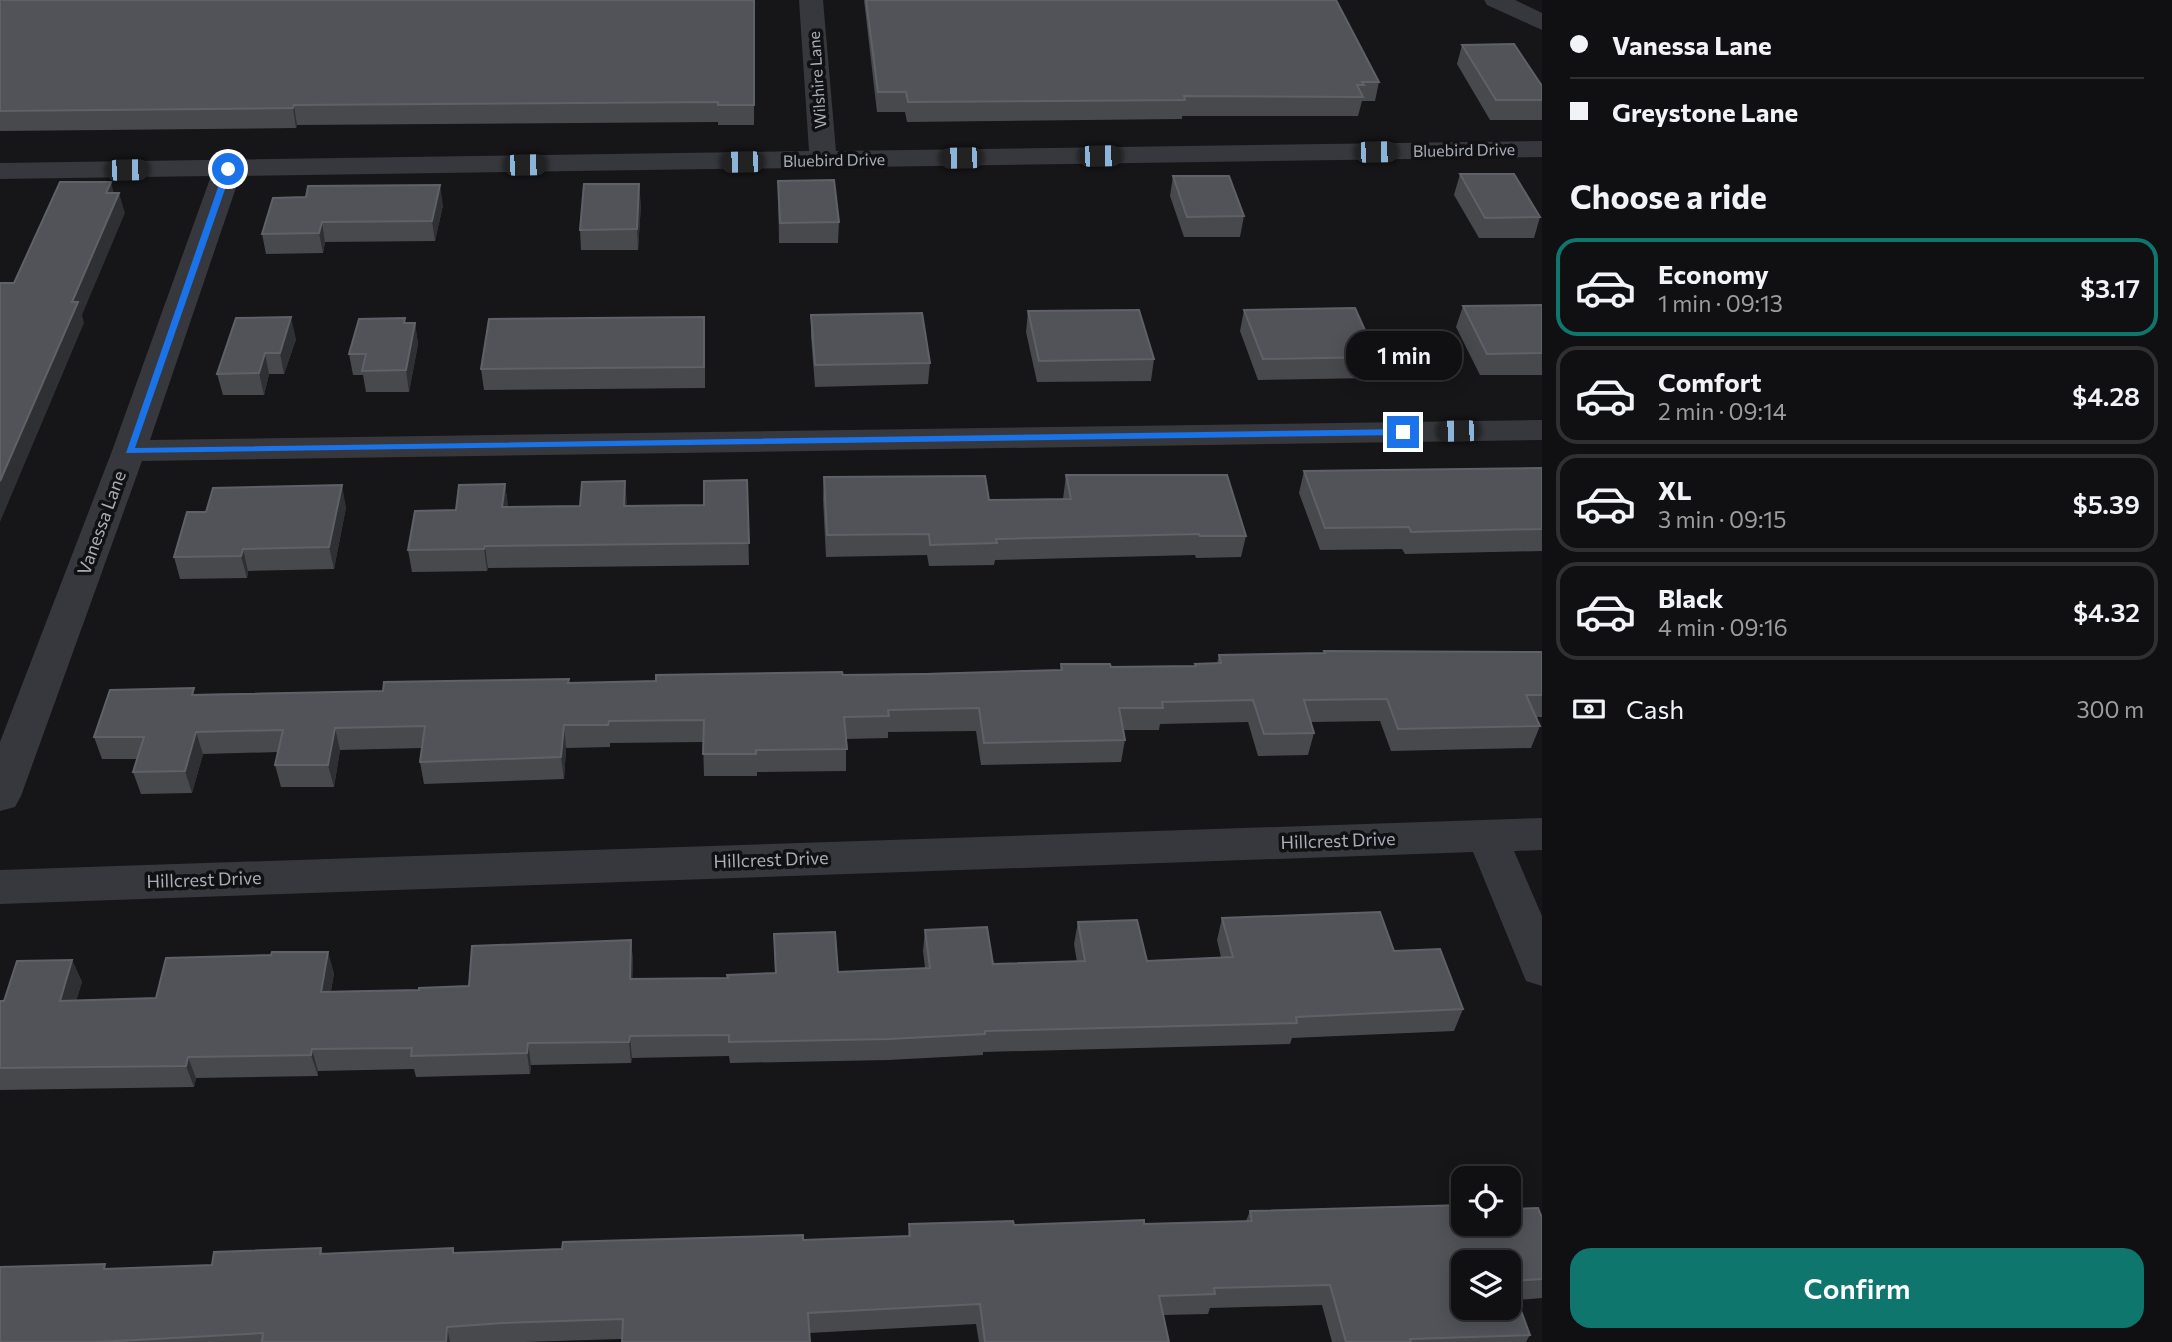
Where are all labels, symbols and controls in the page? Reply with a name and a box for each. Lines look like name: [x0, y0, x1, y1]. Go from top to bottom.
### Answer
text: Vanessa Lane: [1612, 29, 1772, 60]
street label: Wilshire Lane: [804, 31, 829, 129]
text: Greystone Lane: [1612, 96, 1798, 127]
street label: Bluebird Drive: [1413, 139, 1515, 160]
car: [1355, 141, 1398, 163]
car: [1079, 145, 1122, 167]
car: [940, 147, 983, 169]
street label: Bluebird Drive: [783, 149, 885, 170]
car: [721, 151, 764, 173]
route start: [212, 153, 244, 185]
car: [504, 154, 547, 176]
car: [106, 159, 149, 181]
text: Choose a ride: [1570, 176, 1767, 216]
icon: car: [1574, 256, 1637, 319]
text: Economy: [1658, 258, 1769, 289]
text: $3.17: [2080, 272, 2140, 303]
text: 1 min · 09:13: [1658, 289, 1783, 317]
callout: 1 min: [1345, 330, 1461, 380]
text: 1 min: [1377, 341, 1431, 369]
icon: car: [1574, 364, 1637, 427]
text: Comfort: [1658, 366, 1761, 397]
text: $4.28: [2072, 380, 2140, 411]
text: 2 min · 09:14: [1658, 397, 1787, 425]
route end: [1387, 416, 1419, 448]
car: [1437, 420, 1480, 442]
street label: Vanessa Lane: [72, 467, 130, 578]
icon: car: [1574, 472, 1637, 535]
text: XL: [1658, 474, 1692, 505]
text: $5.39: [2073, 488, 2140, 519]
text: 3 min · 09:15: [1658, 505, 1786, 533]
icon: car: [1574, 580, 1637, 643]
text: Black: [1658, 582, 1724, 613]
text: $4.32: [2073, 596, 2140, 627]
text: 4 min · 09:16: [1658, 613, 1788, 641]
icon: cash: [1570, 690, 1608, 728]
text: Cash: [1626, 693, 1684, 724]
text: 300 m: [2076, 695, 2144, 723]
street label: Hillcrest Drive: [1280, 827, 1396, 853]
street label: Hillcrest Drive: [713, 846, 829, 872]
street label: Hillcrest Drive: [146, 866, 262, 892]
map controls: [1451, 1166, 1521, 1320]
button: locate: [1451, 1166, 1521, 1236]
button: Confirm: [1570, 1248, 2144, 1328]
button: layers: [1451, 1250, 1521, 1320]

